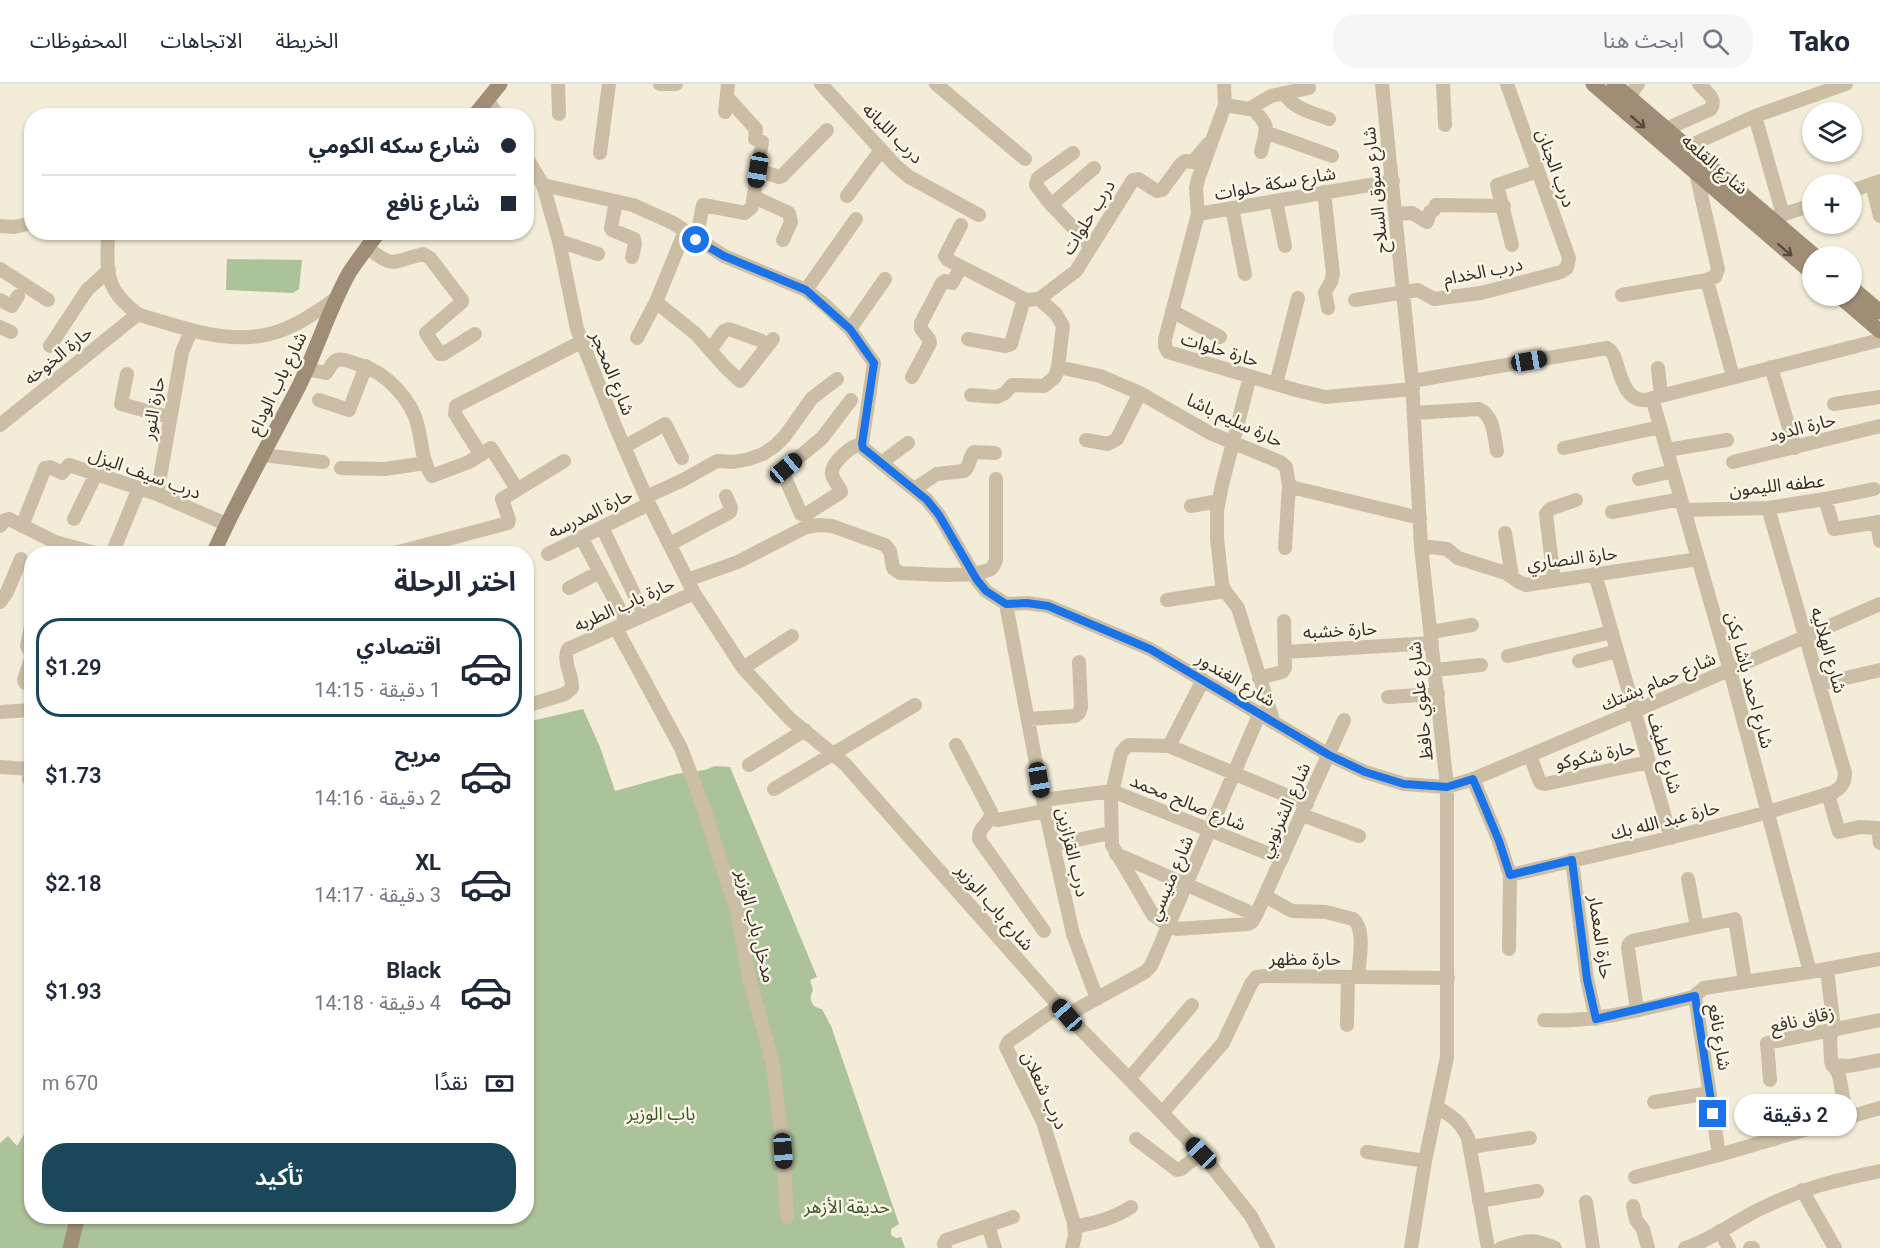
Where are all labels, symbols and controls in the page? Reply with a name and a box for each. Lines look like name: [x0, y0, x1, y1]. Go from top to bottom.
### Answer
search box: [1333, 14, 1753, 68]
icon: search: [1699, 25, 1732, 58]
text: Tako: [1789, 25, 1850, 58]
text: ابحث هنا: [1603, 28, 1684, 53]
text: المحفوظات: [30, 29, 127, 53]
text: الاتجاهات: [160, 29, 242, 53]
text: الخريطة: [275, 29, 338, 53]
street label: درب اللبانه: [858, 98, 928, 168]
map controls: [1802, 102, 1862, 306]
button: layers: [1802, 102, 1862, 162]
one-way arrow: [1630, 115, 1645, 129]
street label: شارع سوق السلاح: [1358, 125, 1396, 254]
street label: درب الجنان: [1531, 126, 1580, 210]
street label: شارع القلعه: [1675, 130, 1752, 201]
text: شارع سكه الكومي: [309, 133, 480, 158]
car: [746, 151, 770, 189]
street label: شارع سكة حلوات: [1213, 162, 1338, 208]
button: +: [1802, 174, 1862, 234]
street label: درب حلوات: [1057, 176, 1120, 259]
text: شارع نافع: [386, 191, 480, 216]
route start: [682, 226, 709, 253]
one-way arrow: [1777, 243, 1793, 256]
button: −: [1802, 246, 1862, 306]
street label: درب الخدام: [1441, 253, 1525, 293]
street label: حارة الخوخه: [20, 321, 97, 390]
street label: شارع المحجر: [583, 327, 639, 420]
street label: حارة حلوات: [1178, 327, 1261, 372]
street label: شارع باب الوداع: [243, 328, 314, 439]
car: [1510, 349, 1548, 373]
street label: حارة النور: [137, 375, 170, 442]
street label: حارة سليم باشا: [1182, 389, 1286, 454]
street label: حارة الدود: [1766, 409, 1838, 446]
street label: درب سيف اليزل: [86, 443, 204, 504]
car: [766, 450, 806, 486]
street label: عطفه الليمون: [1728, 470, 1826, 501]
street label: حارة المدرسه: [544, 484, 636, 543]
street label: حارة النصاري: [1525, 542, 1619, 577]
text: اختر الرحلة: [394, 566, 516, 598]
street label: حارة باب الطربه: [570, 572, 678, 636]
street label: شارع الهلاليه: [1803, 605, 1851, 697]
street label: شارع احمد باشا يكن: [1718, 609, 1778, 752]
street label: حارة خشبه: [1302, 618, 1378, 643]
text: اقتصادي: [356, 634, 441, 659]
street label: شارع علوي حافظ: [1403, 640, 1441, 762]
icon: car: [459, 641, 513, 695]
street label: شارع الغندور: [1190, 647, 1279, 714]
street label: شارع حمام بشتك: [1598, 647, 1720, 718]
text: $1.29: [45, 655, 102, 680]
text: 1 دقيقة · 14:15: [314, 678, 441, 702]
street label: شارع لطيف: [1640, 710, 1687, 797]
street label: حارة شكوكو: [1553, 736, 1637, 775]
text: مريح: [395, 742, 441, 767]
icon: car: [459, 749, 513, 803]
street label: شارع الشرنوبي: [1254, 759, 1318, 862]
car: [1027, 761, 1051, 799]
text: $1.73: [45, 763, 102, 788]
street label: شارع صالح محمد: [1126, 769, 1249, 838]
text: 2 دقيقة · 14:16: [314, 786, 441, 810]
street label: حارة عبد الله بك: [1608, 796, 1722, 845]
street label: درب القزازين: [1052, 805, 1093, 899]
street label: شارع منيسي: [1143, 832, 1201, 925]
text: XL: [415, 850, 441, 875]
icon: car: [459, 857, 513, 911]
street label: شارع باب الوزير: [948, 859, 1038, 957]
street label: مدخل باب الوزير: [731, 866, 780, 985]
text: $2.18: [45, 871, 102, 896]
text: 3 دقيقة · 14:17: [314, 883, 441, 907]
street label: حارة المعمار: [1584, 893, 1617, 980]
street label: حارة مظهر: [1268, 948, 1341, 970]
text: Black: [386, 958, 441, 983]
icon: car: [459, 965, 513, 1019]
text: $1.93: [45, 979, 102, 1004]
text: 4 دقيقة · 14:18: [314, 991, 441, 1015]
car: [1048, 996, 1086, 1034]
street label: زقاق نافع: [1768, 1001, 1837, 1040]
street label: شارع نافع: [1700, 1002, 1736, 1072]
street label: درب شعلان: [1017, 1047, 1072, 1133]
icon: cash: [483, 1067, 516, 1100]
text: نقدًا: [434, 1070, 468, 1095]
text: 670 m: [42, 1071, 98, 1095]
callout: 2 دقيقة: [1734, 1093, 1857, 1135]
route end: [1699, 1100, 1726, 1127]
park label: باب الوزير: [626, 1103, 695, 1125]
text: 2 دقيقة: [1763, 1103, 1828, 1127]
car: [773, 1132, 793, 1170]
car: [1182, 1134, 1220, 1172]
button: تأكيد: [42, 1143, 516, 1212]
park label: حديقة الأزهر: [803, 1196, 890, 1218]

